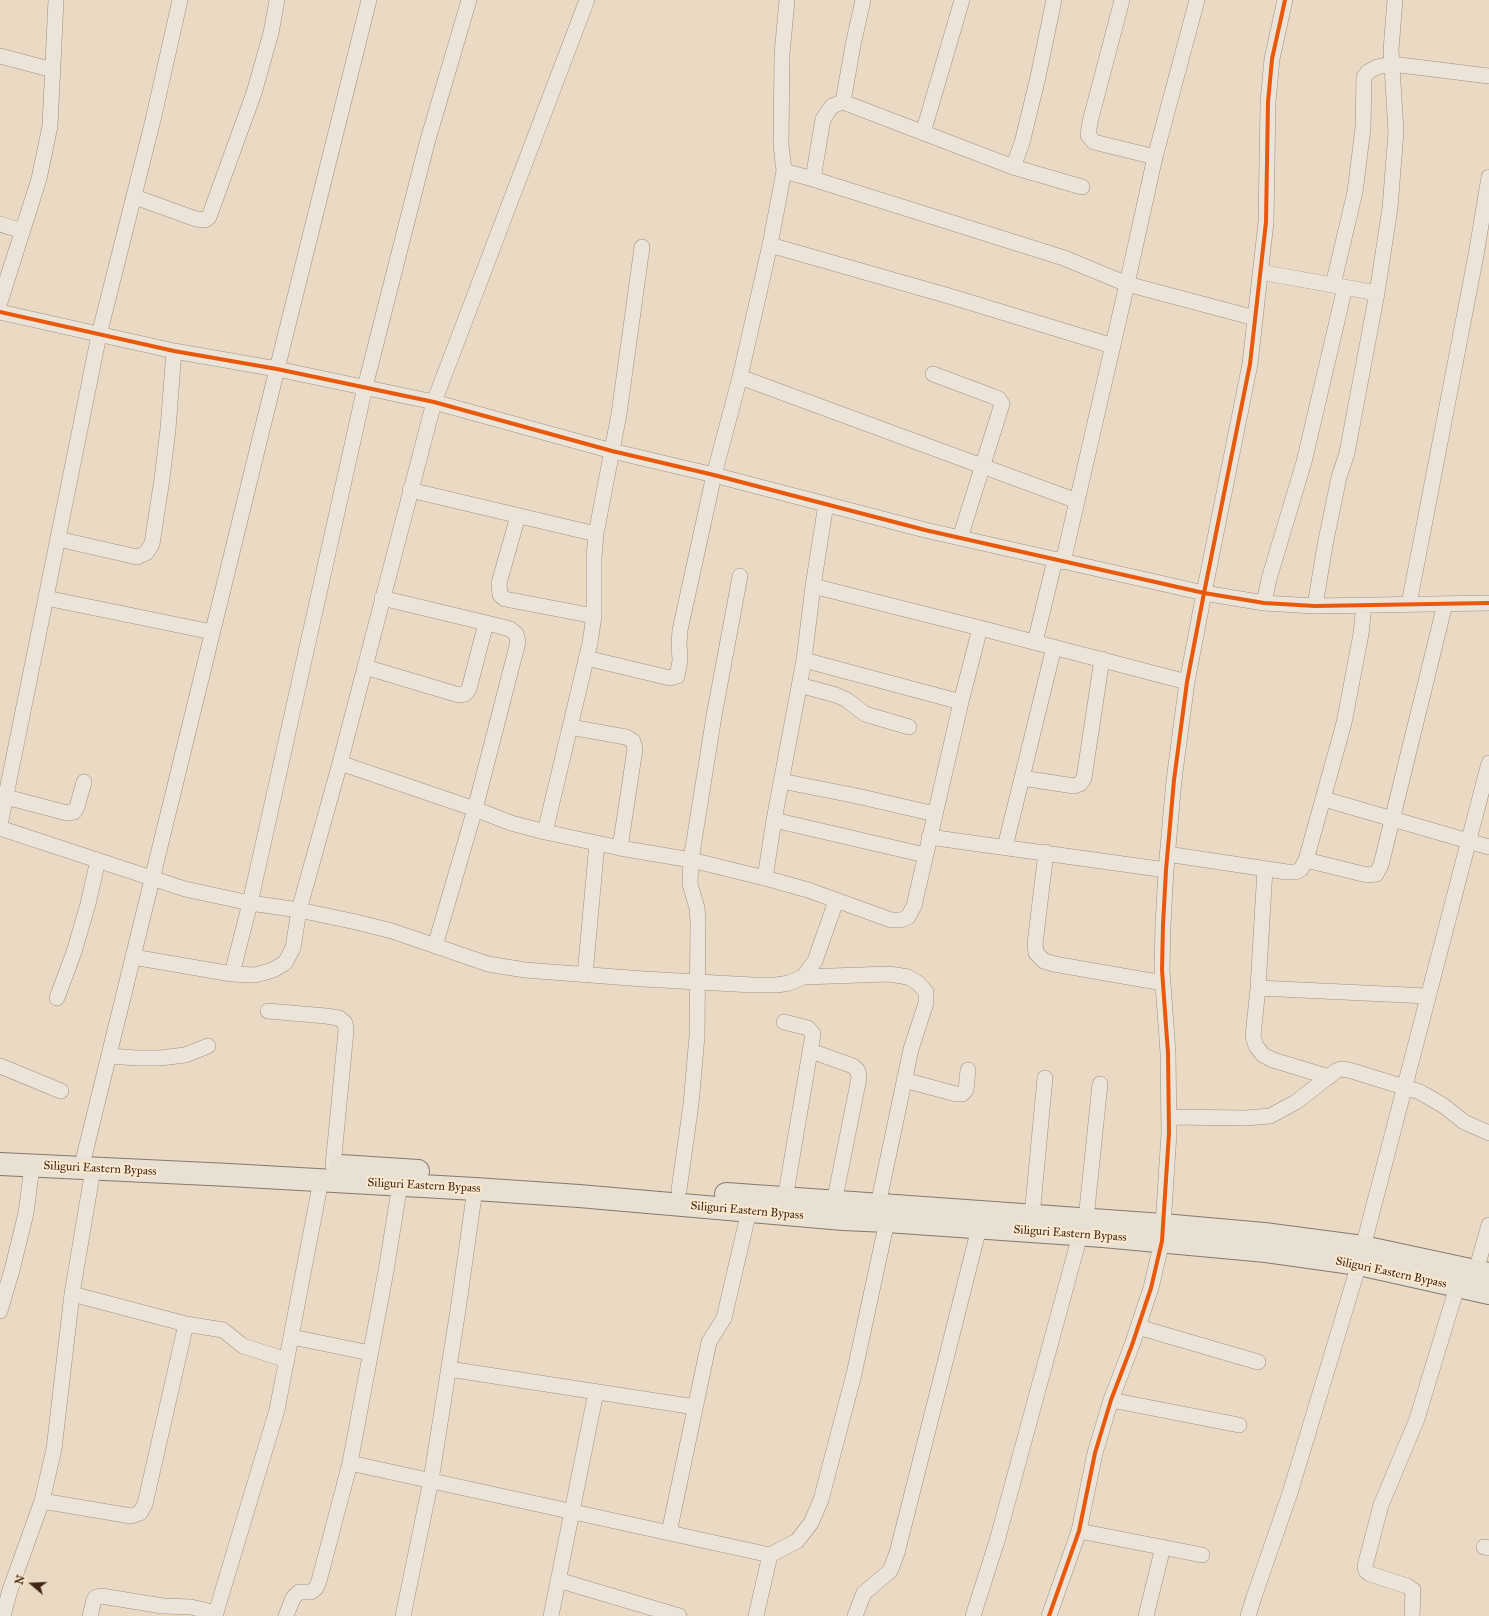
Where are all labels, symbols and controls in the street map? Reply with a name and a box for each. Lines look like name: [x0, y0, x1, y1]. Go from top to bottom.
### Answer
street label: Siliguri Eastern Bypass: [43, 1159, 157, 1179]
street label: Siliguri Eastern Bypass: [367, 1176, 481, 1196]
street label: Siliguri Eastern Bypass: [690, 1199, 804, 1223]
street label: Siliguri Eastern Bypass: [1013, 1223, 1127, 1245]
street label: Siliguri Eastern Bypass: [1334, 1254, 1448, 1292]
north arrow: [12, 1564, 52, 1604]
text: N: [13, 1573, 28, 1586]

